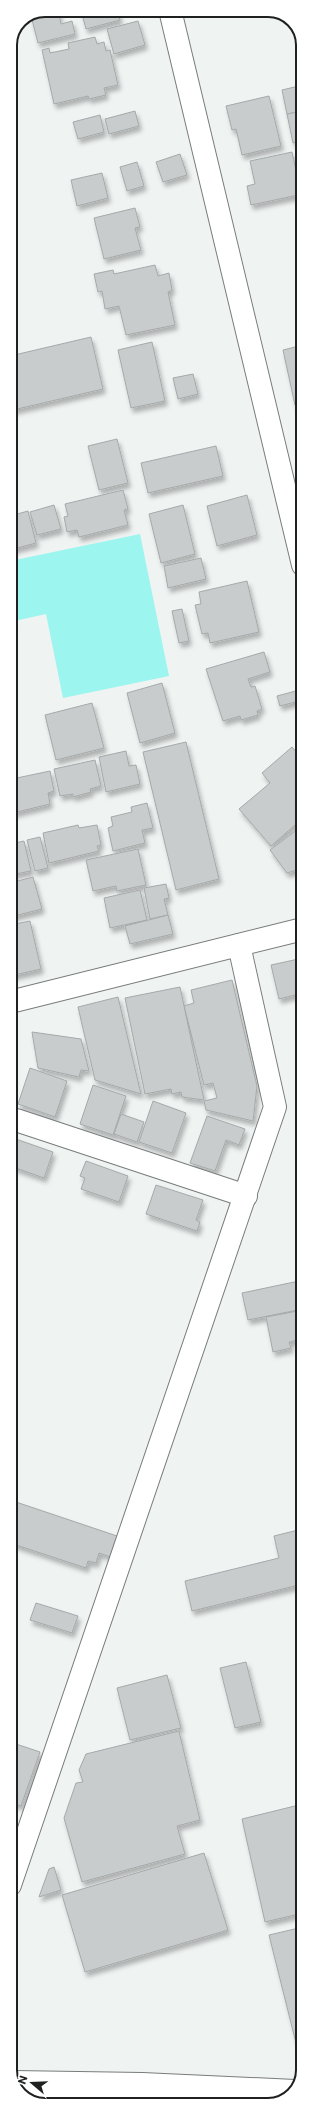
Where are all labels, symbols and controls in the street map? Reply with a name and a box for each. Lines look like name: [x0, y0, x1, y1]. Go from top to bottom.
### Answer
north arrow: [12, 2063, 52, 2103]
text: N: [15, 2074, 30, 2086]

